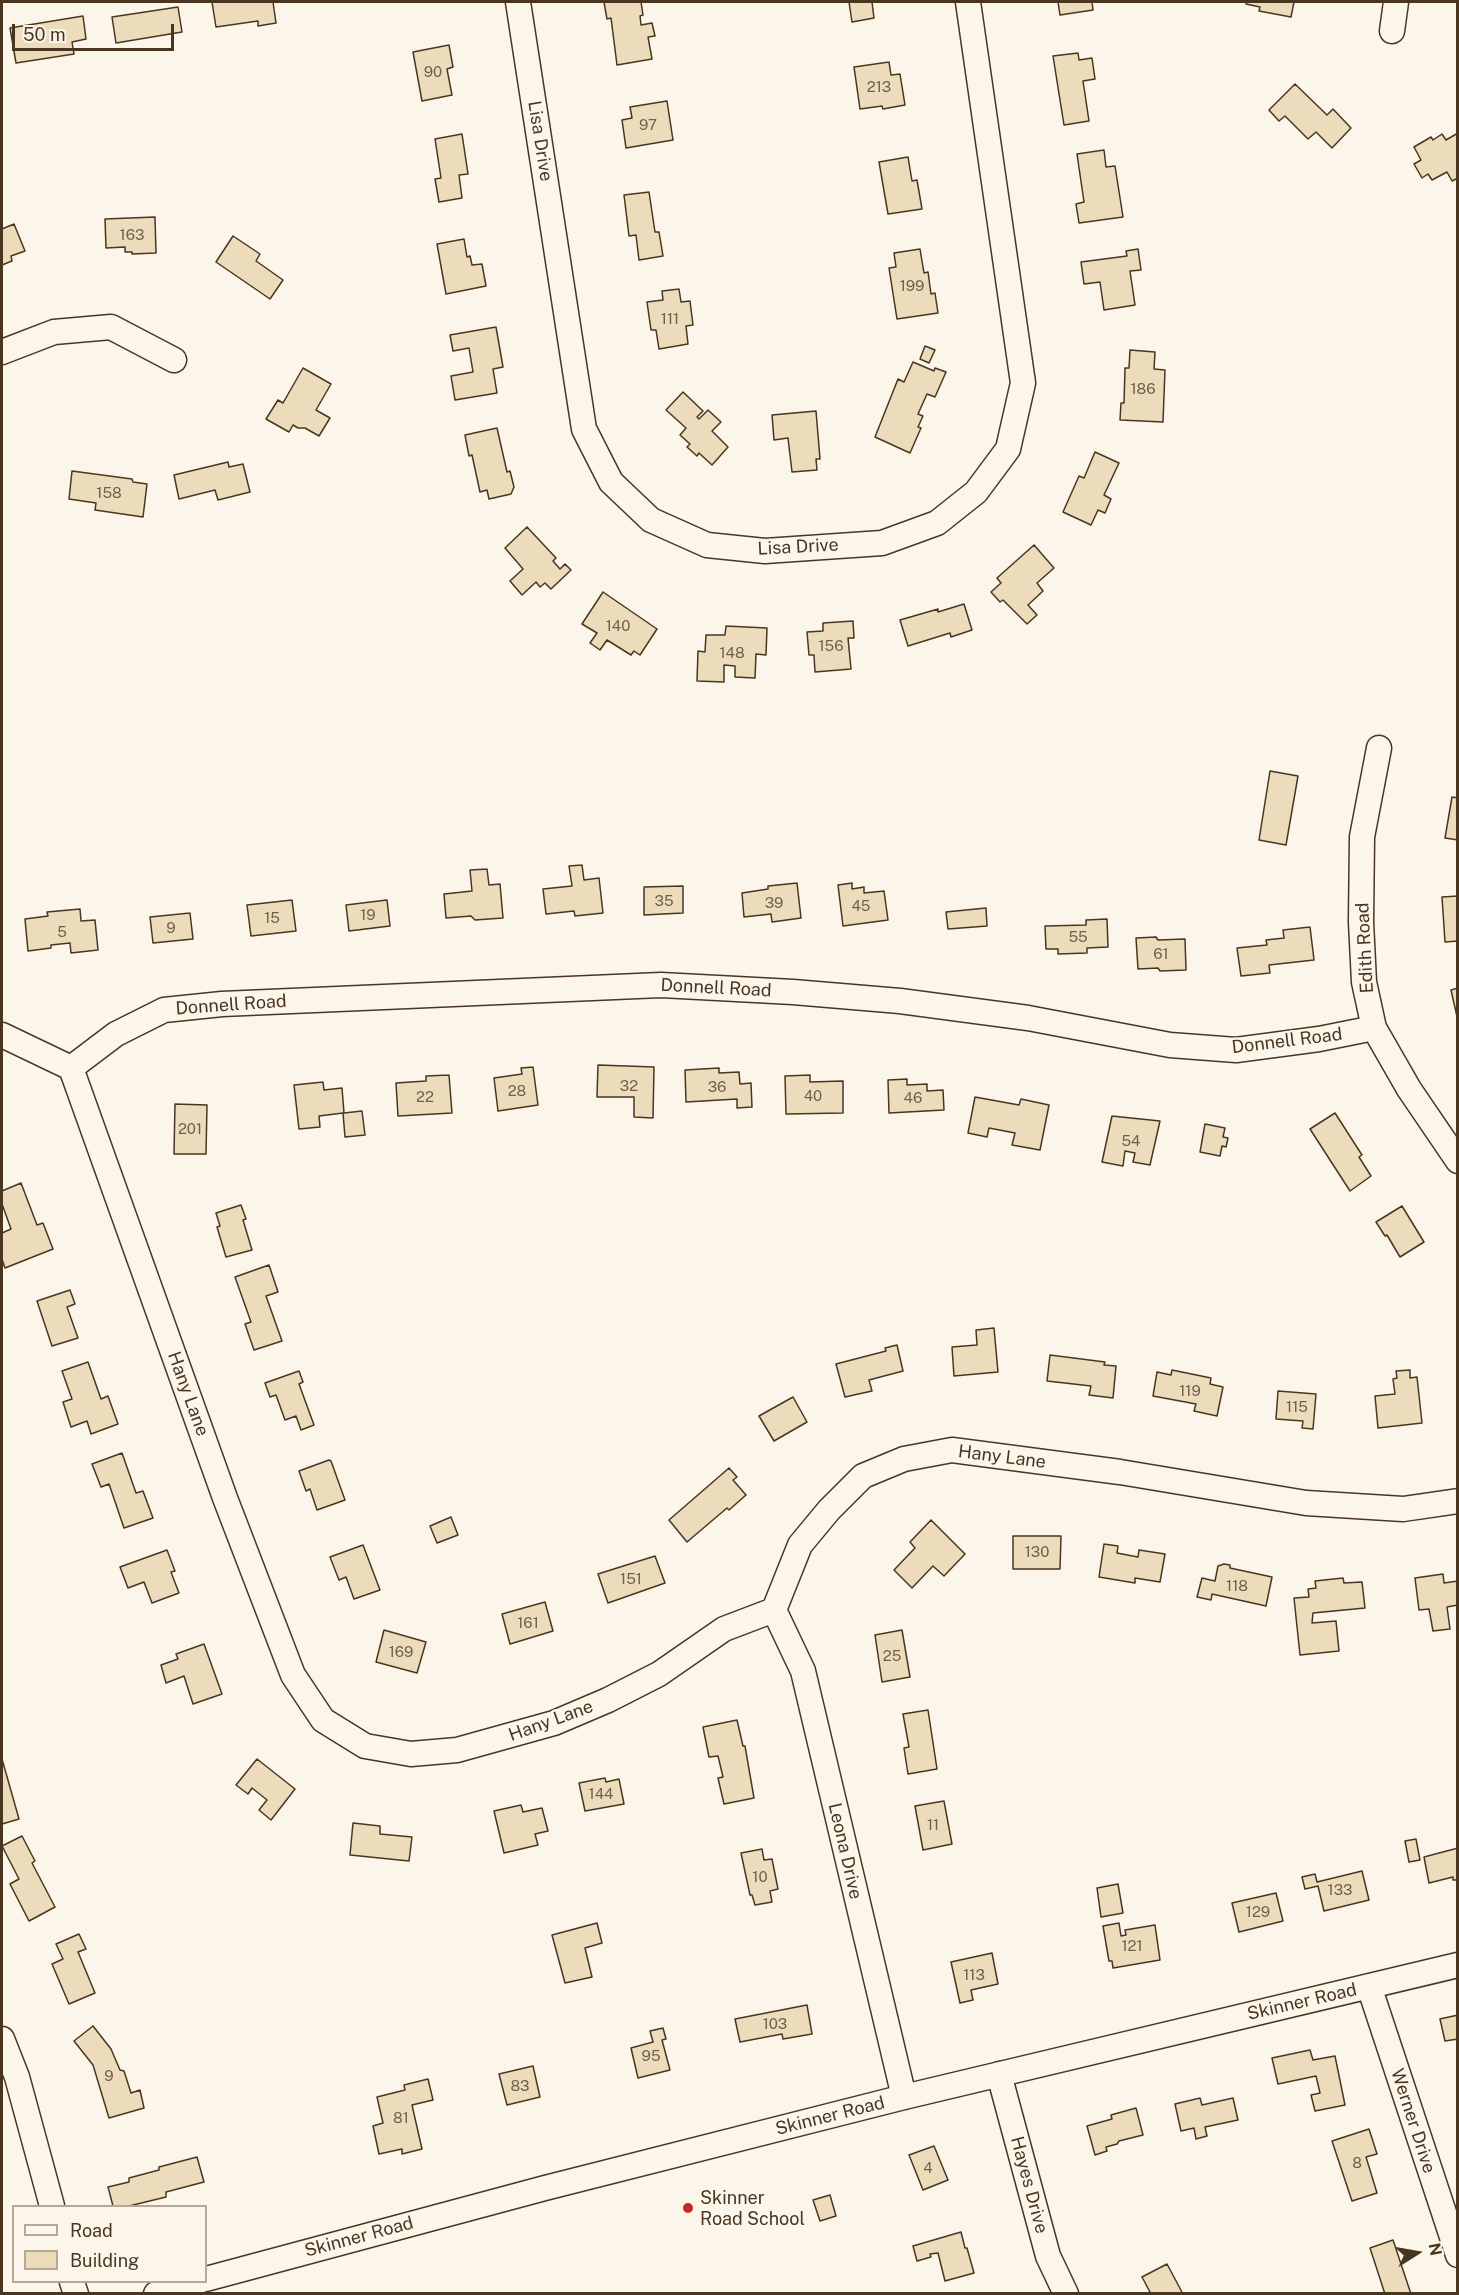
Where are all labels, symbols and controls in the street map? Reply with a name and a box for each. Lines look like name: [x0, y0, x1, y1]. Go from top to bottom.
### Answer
scale bar: [15, 12, 177, 50]
text: 50 m: [23, 24, 66, 45]
house number: 90: [424, 63, 442, 81]
house number: 213: [867, 78, 891, 96]
street label: Lisa Drive: [523, 99, 557, 183]
house number: 97: [639, 116, 657, 134]
house number: 163: [120, 226, 144, 244]
house number: 199: [900, 277, 924, 295]
house number: 111: [661, 310, 679, 328]
house number: 186: [1130, 380, 1156, 398]
house number: 158: [96, 484, 122, 502]
street label: Lisa Drive: [757, 534, 839, 560]
house number: 140: [606, 617, 630, 635]
house number: 156: [818, 637, 844, 655]
house number: 148: [719, 644, 745, 662]
house number: 35: [654, 892, 674, 910]
house number: 39: [765, 894, 783, 912]
house number: 45: [852, 897, 870, 915]
street label: Edith Road: [1352, 902, 1378, 994]
house number: 19: [360, 906, 376, 924]
house number: 15: [264, 909, 280, 927]
house number: 9: [166, 919, 176, 937]
house number: 5: [57, 923, 67, 941]
house number: 55: [1068, 928, 1088, 946]
house number: 61: [1153, 945, 1169, 963]
street label: Donnell Road: [660, 974, 772, 1002]
street label: Donnell Road: [175, 990, 287, 1020]
street label: Donnell Road: [1230, 1024, 1344, 1058]
house number: 32: [620, 1077, 638, 1095]
house number: 36: [708, 1078, 726, 1096]
house number: 28: [508, 1082, 526, 1100]
house number: 40: [804, 1087, 822, 1105]
house number: 22: [416, 1088, 434, 1106]
house number: 46: [904, 1089, 922, 1107]
house number: 201: [178, 1120, 202, 1138]
house number: 54: [1121, 1132, 1141, 1150]
street label: Hany Lane: [163, 1349, 213, 1439]
house number: 119: [1179, 1382, 1201, 1400]
house number: 115: [1286, 1398, 1308, 1416]
street label: Hany Lane: [957, 1441, 1047, 1473]
house number: 130: [1025, 1543, 1049, 1561]
house number: 151: [620, 1570, 642, 1588]
house number: 118: [1226, 1577, 1248, 1595]
house number: 161: [517, 1614, 539, 1632]
house number: 169: [389, 1643, 413, 1661]
house number: 25: [883, 1647, 901, 1665]
street label: Hany Lane: [506, 1696, 596, 1746]
house number: 144: [589, 1785, 613, 1803]
street label: Leona Drive: [823, 1801, 867, 1901]
house number: 11: [927, 1816, 939, 1834]
house number: 10: [752, 1868, 768, 1886]
house number: 133: [1328, 1881, 1352, 1899]
house number: 129: [1246, 1903, 1270, 1921]
house number: 121: [1121, 1937, 1143, 1955]
house number: 113: [963, 1966, 985, 1984]
street label: Skinner Road: [1245, 1979, 1359, 2025]
house number: 103: [763, 2015, 787, 2033]
house number: 95: [642, 2047, 660, 2065]
street label: Werner Drive: [1386, 2066, 1440, 2176]
house number: 9: [104, 2067, 114, 2085]
house number: 83: [510, 2077, 530, 2095]
street label: Skinner Road: [773, 2092, 887, 2140]
house number: 81: [393, 2109, 409, 2127]
street label: Hayes Drive: [1006, 2134, 1052, 2236]
house number: 8: [1352, 2154, 1362, 2172]
house number: 4: [923, 2159, 933, 2177]
place label: Skinner Road School: [700, 2187, 805, 2230]
marker: Skinner Road School: [681, 2201, 695, 2215]
legend: [12, 2205, 207, 2283]
street label: Skinner Road: [302, 2212, 416, 2262]
text: Road: [70, 2220, 113, 2241]
north arrow: [1387, 2223, 1447, 2283]
text: N: [1425, 2242, 1446, 2257]
text: Building: [70, 2250, 139, 2271]

